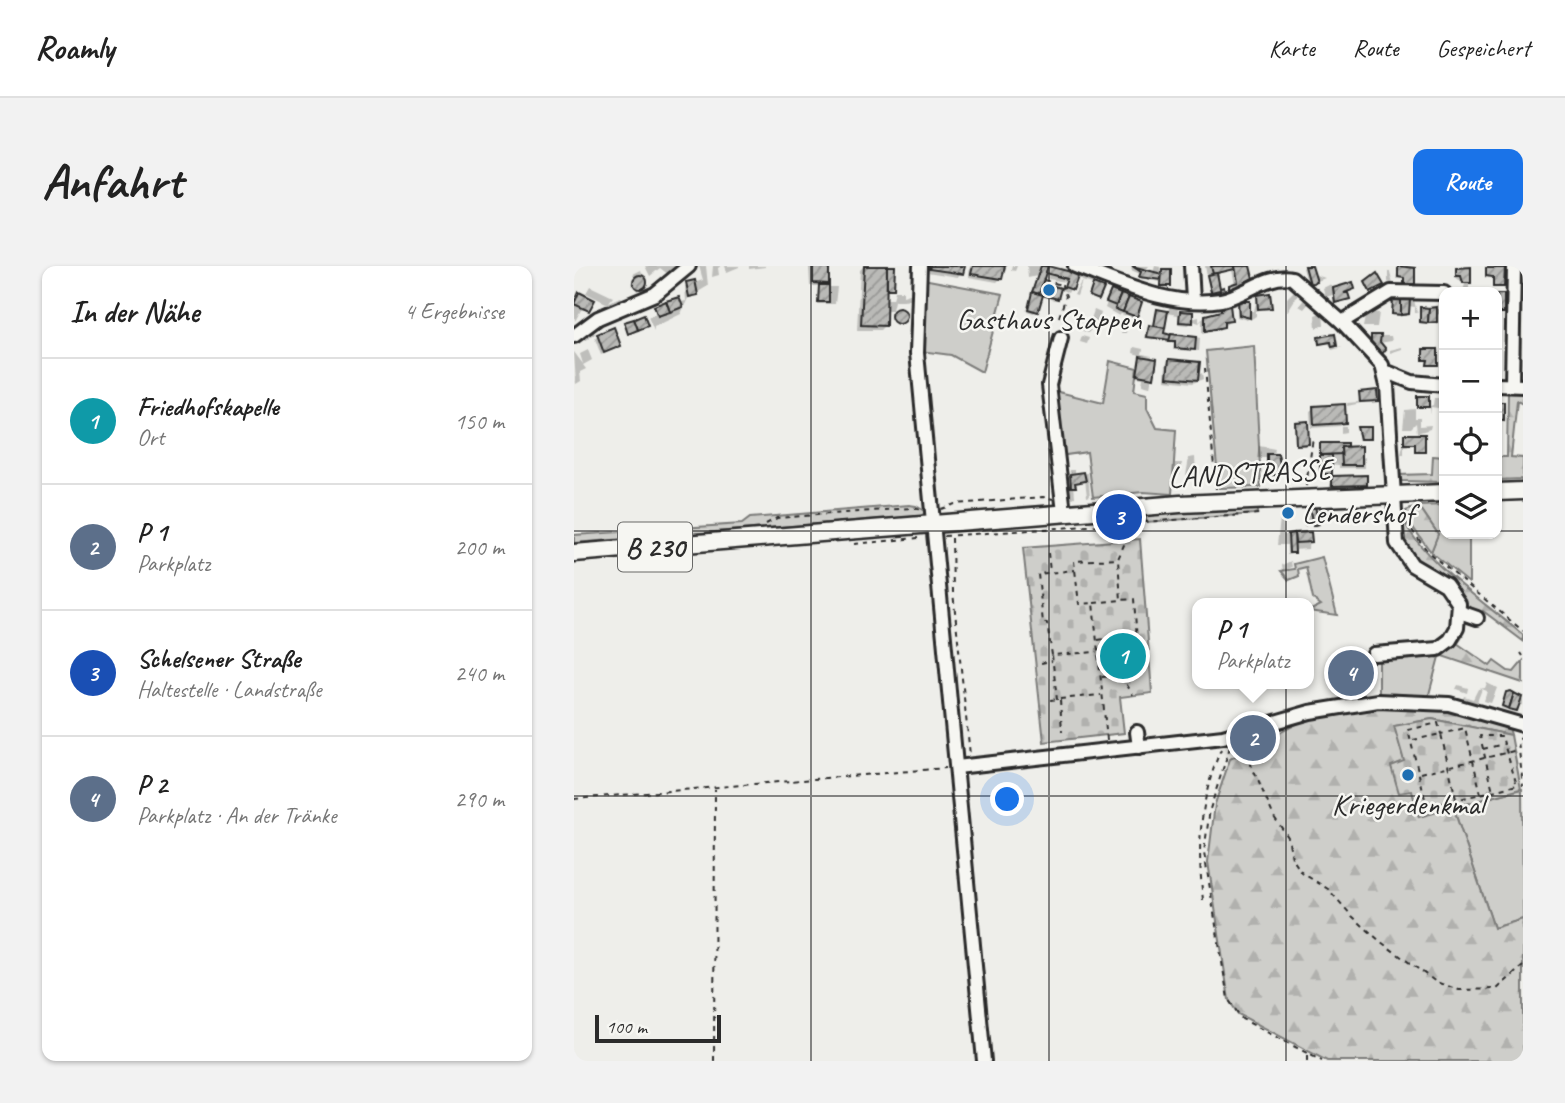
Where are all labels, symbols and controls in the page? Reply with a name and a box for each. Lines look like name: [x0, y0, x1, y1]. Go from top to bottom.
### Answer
text: Roamly: [35, 27, 114, 69]
text: Karte: [1269, 33, 1315, 63]
text: Route: [1353, 33, 1398, 63]
text: Gespeichert: [1436, 33, 1530, 63]
button: Route: [1413, 149, 1523, 215]
text: Anfahrt: [42, 151, 182, 213]
marker: Gasthaus Stappen: [1041, 282, 1057, 298]
map controls: [1439, 287, 1502, 539]
button: +: [1439, 287, 1502, 350]
text: In der Nähe: [70, 293, 199, 331]
text: 4 Ergebnisse: [404, 297, 504, 326]
place label: Gasthaus Stappen: [956, 300, 1142, 338]
button: −: [1439, 350, 1502, 413]
text: Friedhofskapelle: [137, 390, 279, 423]
text: 1: [88, 407, 98, 436]
text: 150 m: [455, 407, 504, 436]
button: locate: [1439, 413, 1502, 476]
text: Ort: [137, 423, 164, 452]
street label: LANDSTRASSE: [1167, 450, 1336, 496]
button: layers: [1439, 476, 1502, 539]
pin: 3: [1096, 491, 1142, 543]
place label: Lendershof: [1302, 494, 1421, 532]
marker: Lendershof: [1280, 505, 1296, 521]
text: P 1: [137, 516, 167, 549]
road number: B 230: [618, 522, 692, 572]
text: 2: [88, 533, 98, 562]
text: 200 m: [455, 533, 504, 562]
text: Parkplatz: [137, 549, 210, 578]
popup: [1192, 598, 1314, 689]
text: P 1: [1216, 613, 1247, 646]
pin: 1: [1100, 630, 1146, 682]
text: Schelsener Straße: [137, 642, 300, 675]
text: Parkplatz: [1216, 646, 1290, 675]
pin: 4: [1328, 647, 1374, 699]
text: 3: [88, 659, 98, 688]
text: 240 m: [455, 659, 504, 688]
text: Haltestelle · Landstraße: [137, 675, 321, 704]
pin: 2: [1230, 712, 1276, 764]
marker: Kriegerdenkmal: [1400, 767, 1416, 783]
text: P 2: [137, 768, 167, 801]
your location: [990, 782, 1024, 816]
text: 4: [88, 785, 98, 814]
text: 290 m: [455, 785, 504, 814]
place label: Kriegerdenkmal: [1332, 785, 1489, 823]
text: Parkplatz · An der Tränke: [137, 801, 336, 830]
scale bar: [595, 1012, 721, 1044]
text: 100 m: [606, 1015, 647, 1039]

